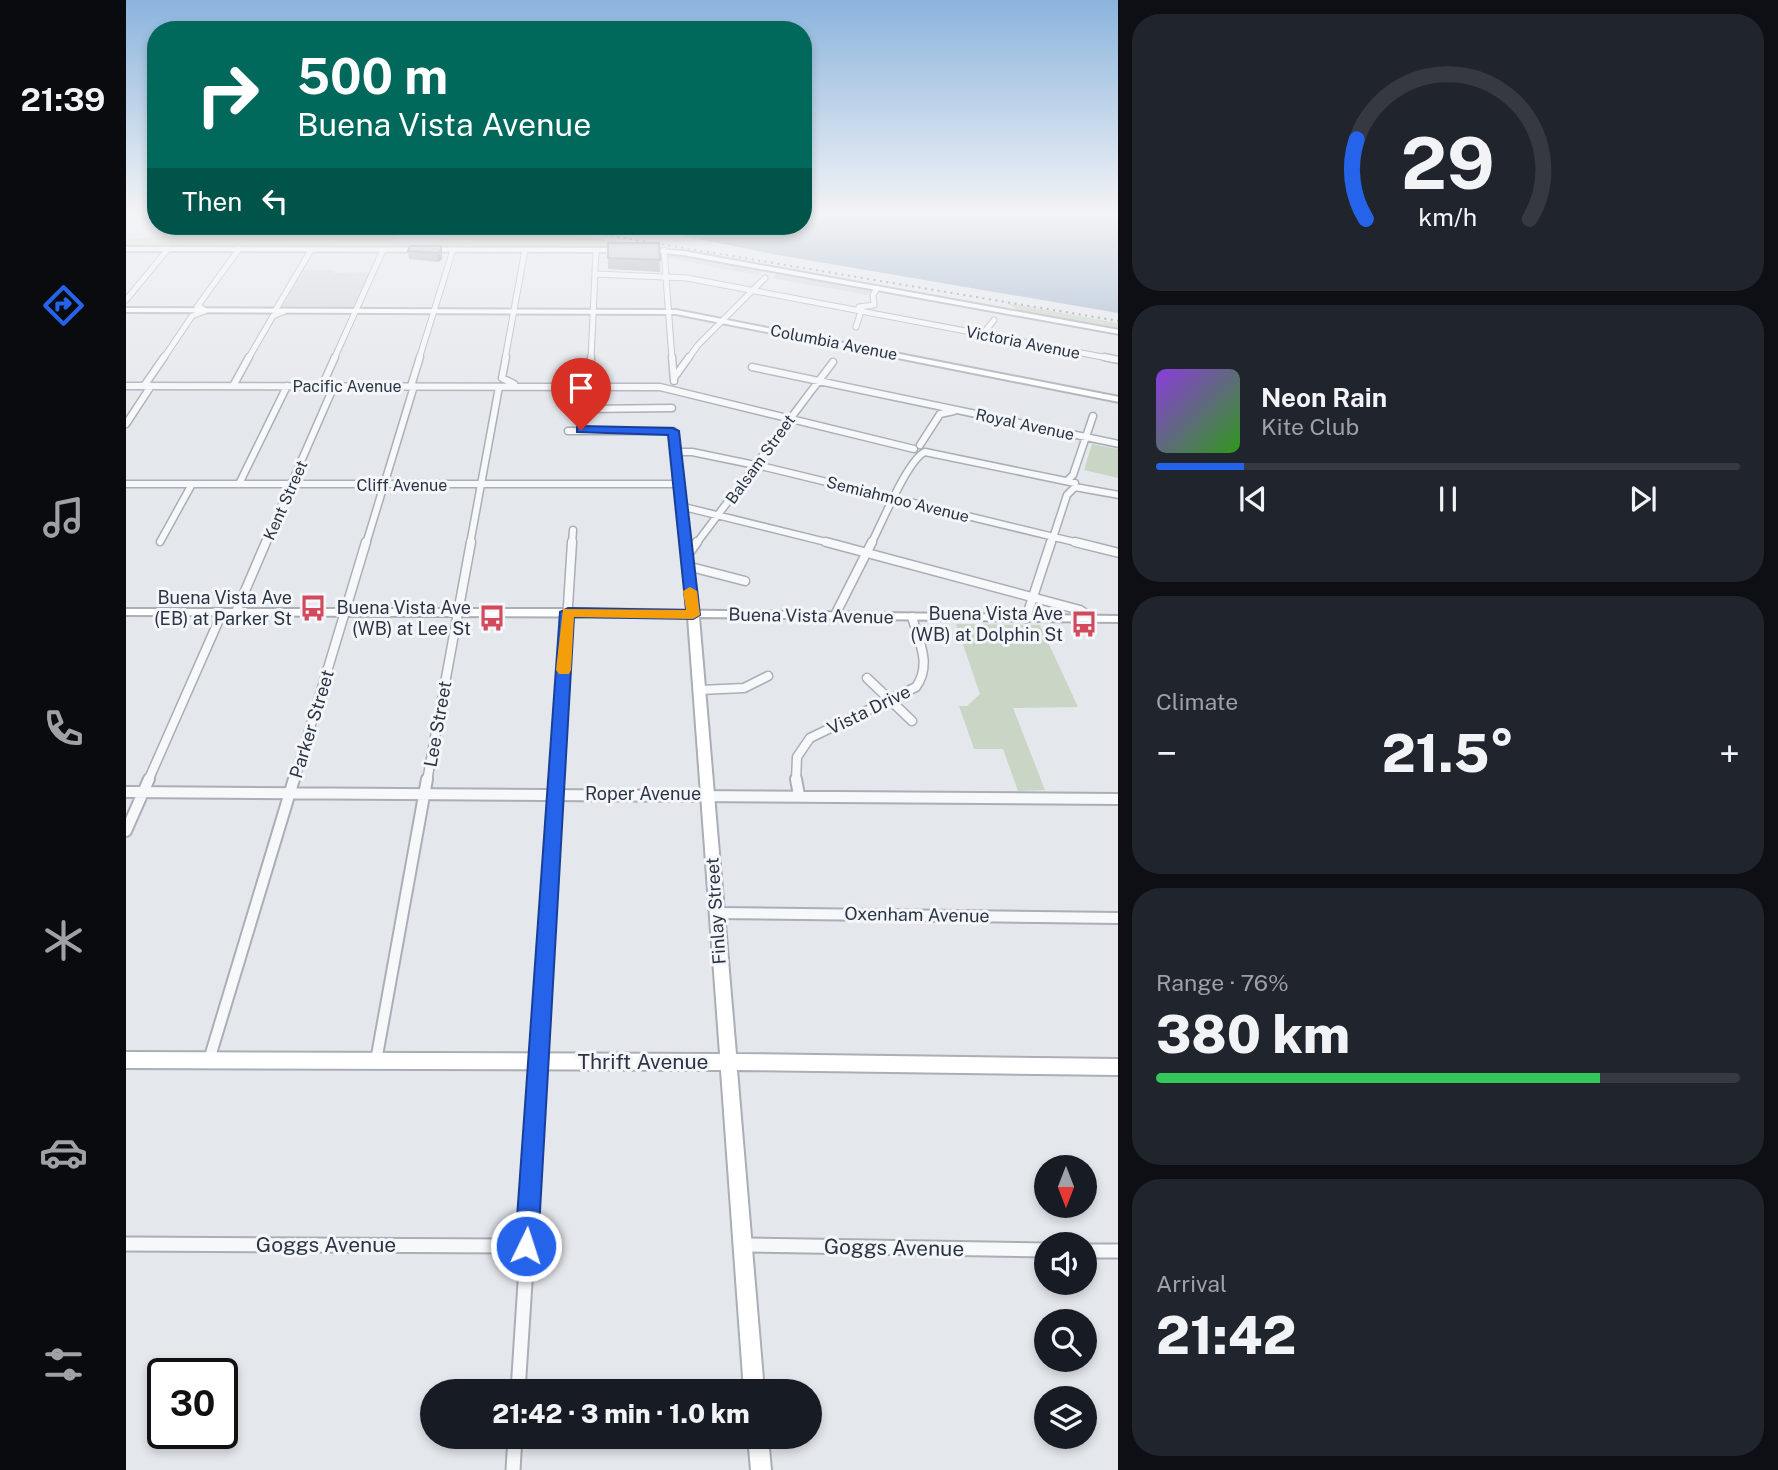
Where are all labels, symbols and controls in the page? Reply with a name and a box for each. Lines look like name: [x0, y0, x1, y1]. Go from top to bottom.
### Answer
text: 500 m: [297, 47, 448, 105]
icon: right: [182, 49, 273, 140]
text: 21:39: [21, 81, 105, 118]
text: Buena Vista Avenue: [297, 106, 591, 143]
text: 29: [1401, 120, 1495, 205]
icon: left: [256, 182, 294, 220]
text: Then: [182, 186, 242, 217]
text: km/h: [1419, 201, 1477, 231]
icon: directions: [39, 281, 88, 330]
street label: Columbia Avenue: [769, 321, 899, 364]
street label: Victoria Avenue: [964, 322, 1082, 363]
pin: [551, 358, 611, 430]
icon: arrive: [562, 369, 600, 407]
street label: Pacific Avenue: [292, 377, 402, 396]
text: Neon Rain: [1261, 382, 1387, 413]
street label: Royal Avenue: [974, 405, 1076, 444]
street label: Balsam Street: [722, 411, 799, 508]
text: Kite Club: [1261, 413, 1359, 440]
street label: Kent Street: [259, 457, 311, 543]
street label: Semiahmoo Avenue: [825, 473, 971, 526]
street label: Cliff Avenue: [357, 476, 447, 495]
icon: previous: [1234, 480, 1272, 518]
icon: pause: [1429, 480, 1467, 518]
icon: next: [1624, 480, 1662, 518]
icon: music: [39, 493, 88, 542]
place label: Buena Vista Ave (EB) at Parker St: [154, 587, 292, 629]
bus stop icon: Buena Vista Ave (EB) at Parker St: [298, 593, 328, 623]
place label: Buena Vista Ave (WB) at Lee St: [336, 597, 471, 639]
bus stop icon: Buena Vista Ave (WB) at Lee St: [477, 603, 507, 633]
place label: Buena Vista Ave (WB) at Dolphin St: [910, 603, 1063, 645]
street label: Buena Vista Avenue: [728, 604, 894, 627]
bus stop icon: Buena Vista Ave (WB) at Dolphin St: [1069, 609, 1099, 639]
street label: Parker Street: [285, 667, 338, 781]
street label: Lee Street: [420, 679, 455, 769]
street label: Vista Drive: [824, 680, 914, 739]
text: Climate: [1156, 688, 1238, 715]
icon: phone: [39, 704, 88, 753]
text: 21.5°: [1382, 723, 1514, 784]
text: −: [1156, 731, 1177, 776]
text: +: [1719, 731, 1740, 776]
street label: Roper Avenue: [585, 783, 701, 804]
street label: Finlay Street: [701, 857, 730, 965]
street label: Oxenham Avenue: [844, 903, 990, 926]
icon: climate: [39, 916, 88, 965]
text: Range · 76%: [1156, 969, 1289, 996]
text: 380 km: [1156, 1004, 1350, 1065]
street label: Thrift Avenue: [577, 1049, 709, 1074]
icon: car: [39, 1128, 88, 1177]
north arrow: [1034, 1155, 1097, 1218]
map controls: [1034, 1155, 1097, 1449]
position arrow: [489, 1209, 563, 1283]
street label: Goggs Avenue: [256, 1232, 396, 1257]
button: sound: [1034, 1232, 1097, 1295]
street label: Goggs Avenue: [824, 1234, 964, 1261]
text: Arrival: [1156, 1270, 1227, 1297]
text: 21:42: [1156, 1305, 1296, 1366]
button: search: [1034, 1309, 1097, 1372]
icon: filters: [39, 1340, 88, 1389]
speed limit sign: 30: [147, 1358, 238, 1449]
button: layers: [1034, 1386, 1097, 1449]
text: 21:42 · 3 min · 1.0 km: [492, 1398, 750, 1429]

